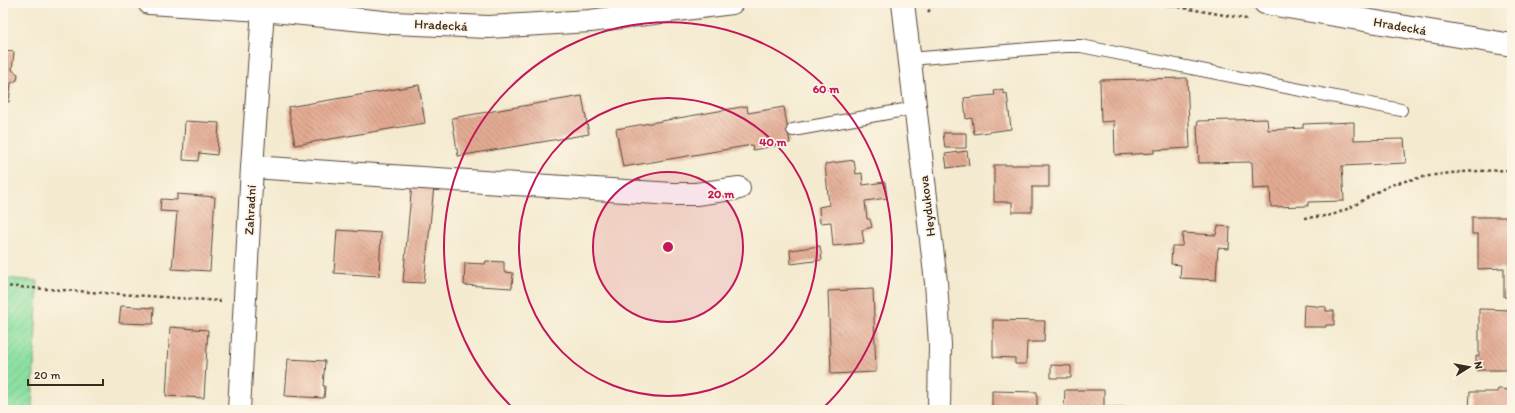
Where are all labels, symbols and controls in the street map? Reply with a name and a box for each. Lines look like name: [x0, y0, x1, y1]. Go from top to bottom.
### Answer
street label: Hradecká: [1372, 14, 1428, 38]
street label: Hradecká: [414, 16, 468, 34]
text: 60 m: [813, 82, 840, 96]
text: 40 m: [759, 135, 788, 149]
street label: Heydukova: [916, 174, 938, 237]
street label: Zahradní: [241, 184, 259, 235]
text: 20 m: [708, 187, 735, 201]
centre of rings: [661, 240, 675, 254]
north arrow: [1449, 347, 1489, 387]
text: N: [1471, 360, 1485, 370]
scale bar: [28, 361, 103, 387]
text: 20 m: [34, 368, 61, 382]

